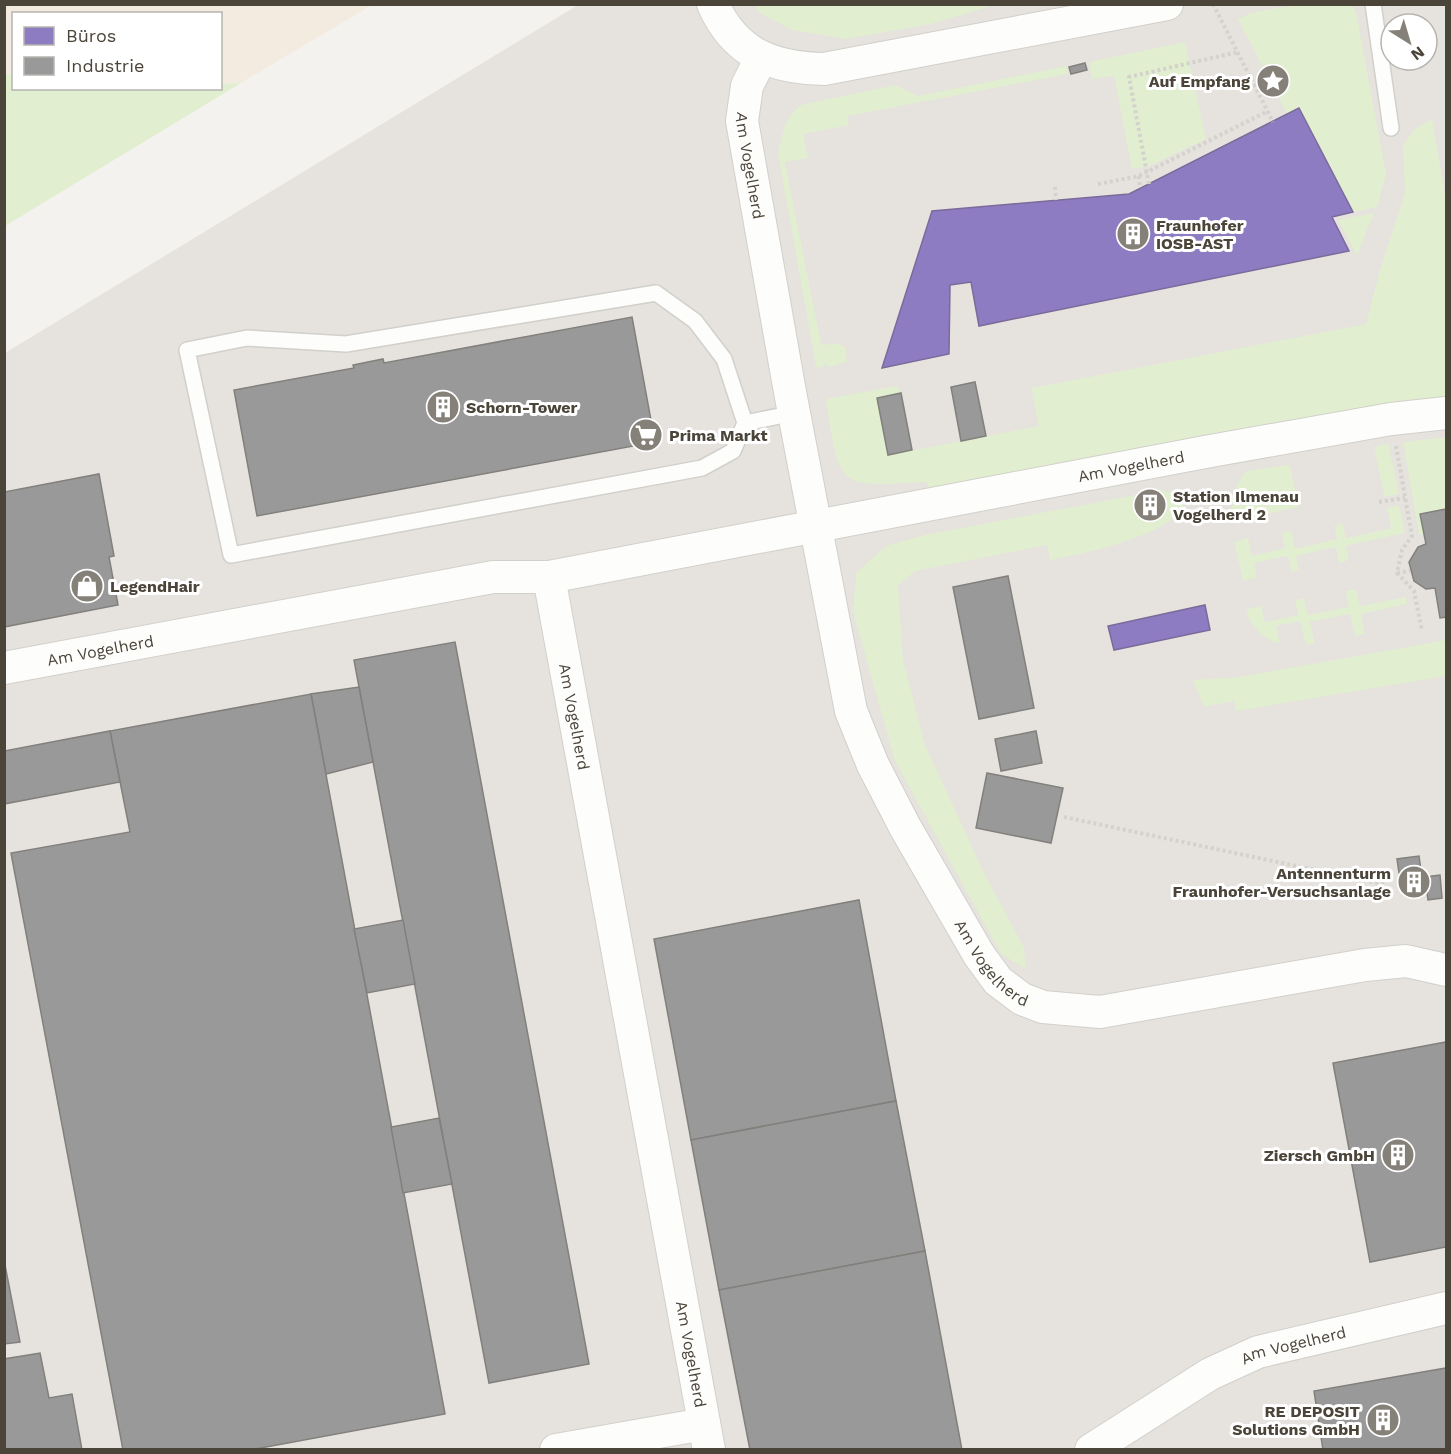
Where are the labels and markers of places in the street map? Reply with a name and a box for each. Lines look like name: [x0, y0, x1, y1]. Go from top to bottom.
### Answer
place icon: Auf Empfang: [1255, 63, 1291, 99]
place label: Auf Empfang: [1149, 72, 1250, 91]
building icon: Fraunhofer IOSB-AST: [1115, 216, 1151, 252]
place label: Fraunhofer IOSB-AST: [1156, 216, 1244, 253]
building icon: Schorn-Tower: [425, 389, 461, 425]
place label: Schorn-Tower: [466, 398, 578, 417]
supermarket icon: Prima Markt: [628, 417, 664, 453]
place label: Prima Markt: [669, 426, 768, 445]
building icon: Station Ilmenau Vogelherd 2: [1132, 487, 1168, 523]
place label: Station Ilmenau Vogelherd 2: [1173, 487, 1299, 524]
shop icon: LegendHair: [69, 568, 105, 604]
place label: LegendHair: [110, 577, 200, 596]
place label: Antennenturm Fraunhofer-Versuchsanlage: [1173, 864, 1391, 901]
building icon: Antennenturm Fraunhofer-Versuchsanlage: [1396, 864, 1432, 900]
building icon: Ziersch GmbH: [1380, 1137, 1416, 1173]
place label: Ziersch GmbH: [1264, 1146, 1375, 1165]
place label: RE DEPOSIT Solutions GmbH: [1232, 1402, 1361, 1439]
building icon: RE DEPOSIT Solutions GmbH: [1365, 1402, 1401, 1438]

